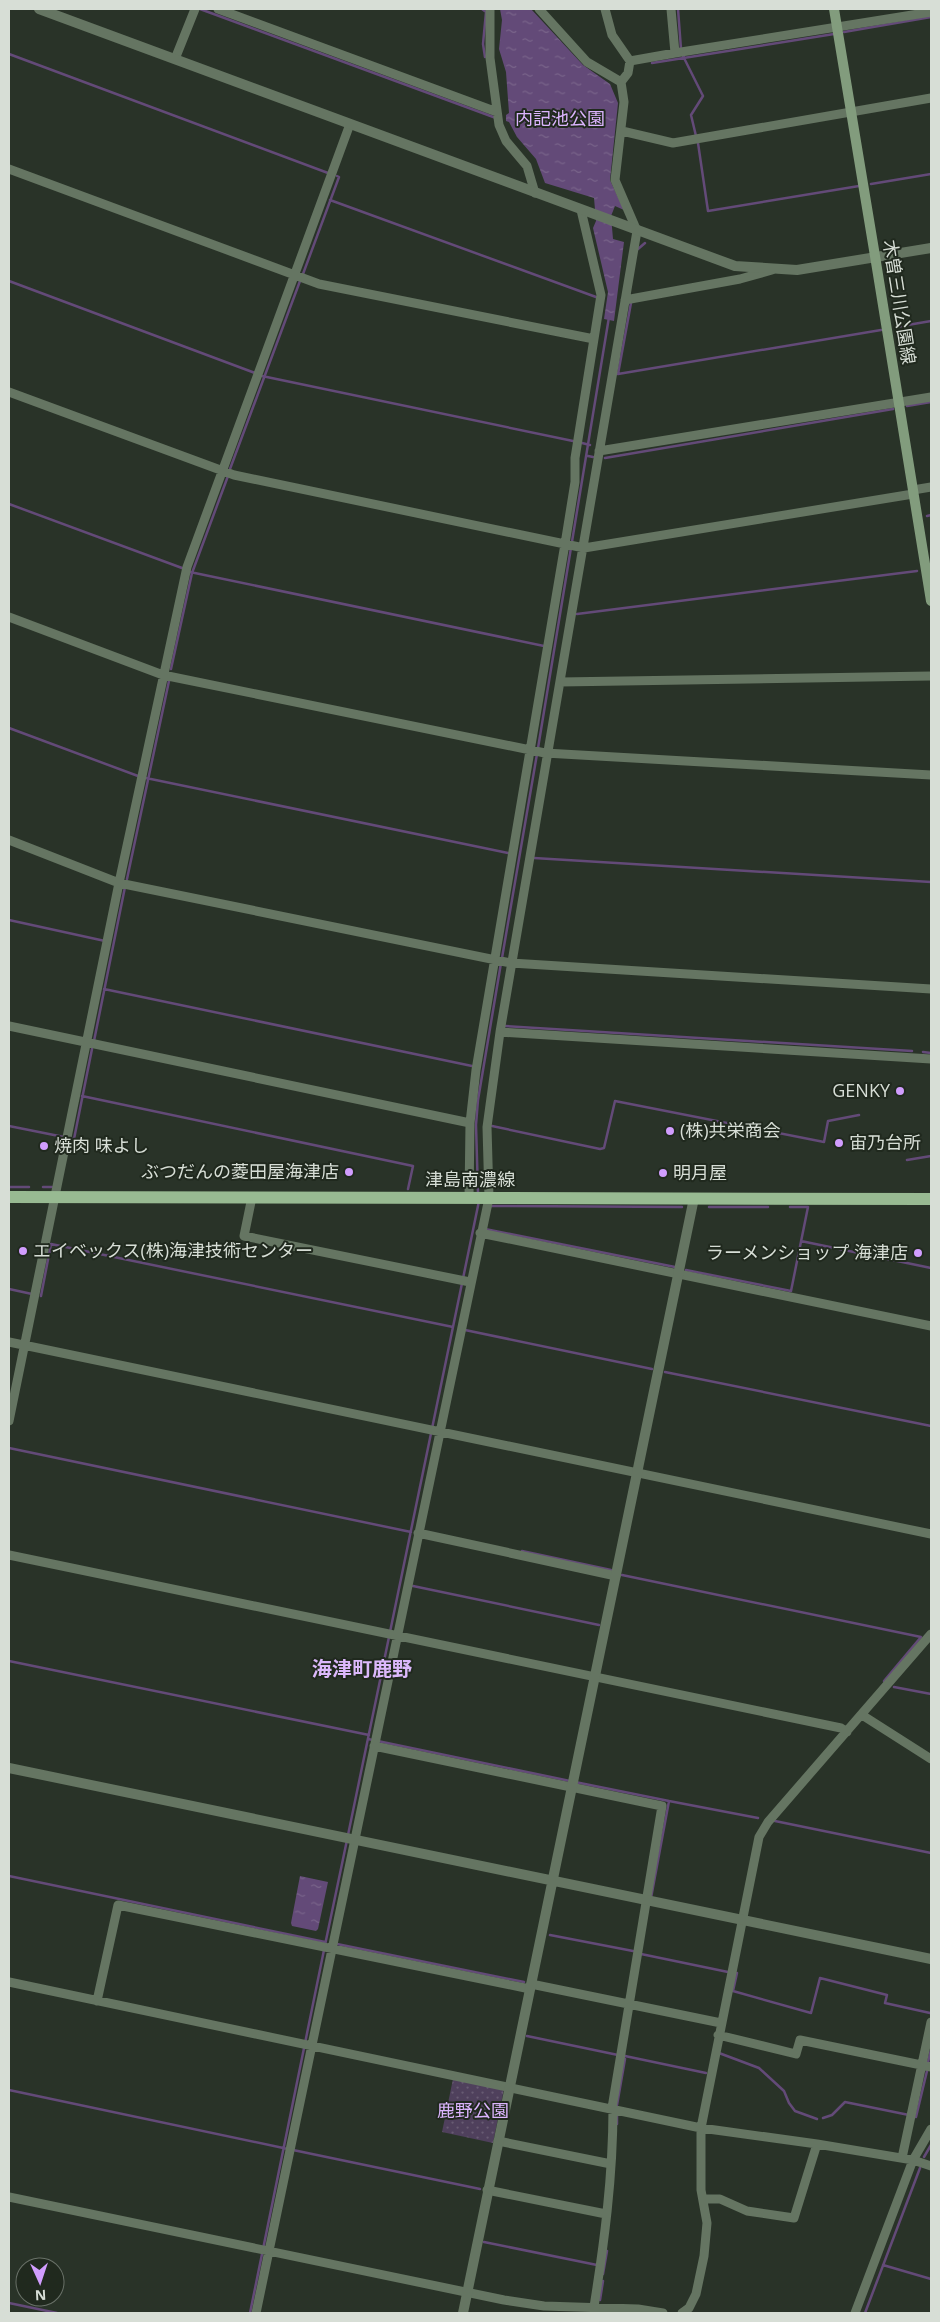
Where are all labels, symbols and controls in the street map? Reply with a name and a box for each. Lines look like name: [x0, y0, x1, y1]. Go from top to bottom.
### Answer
park label: 内記池公園: [515, 106, 605, 130]
street label: 木曽三川公園線: [878, 238, 922, 366]
place label: GENKY: [832, 1078, 891, 1102]
marker: GENKY: [894, 1085, 906, 1097]
place label: (株)共栄商会: [680, 1118, 781, 1142]
marker: (株)共栄商会: [664, 1125, 676, 1137]
place label: 宙乃台所: [849, 1130, 921, 1154]
place label: 焼肉 味よし: [54, 1133, 149, 1157]
marker: 宙乃台所: [833, 1137, 845, 1149]
marker: 焼肉 味よし: [38, 1140, 50, 1152]
place label: ぶつだんの菱田屋海津店: [141, 1159, 339, 1183]
place label: 明月屋: [673, 1160, 727, 1184]
marker: ぶつだんの菱田屋海津店: [343, 1166, 355, 1178]
street label: 津島南濃線: [425, 1167, 515, 1191]
marker: 明月屋: [657, 1167, 669, 1179]
place label: エイベックス(株)海津技術センター: [33, 1238, 313, 1262]
place label: ラーメンショップ 海津店: [706, 1240, 908, 1264]
marker: エイベックス(株)海津技術センター: [17, 1245, 29, 1257]
marker: ラーメンショップ 海津店: [912, 1247, 924, 1259]
district label: 海津町鹿野: [312, 1655, 412, 1682]
park label: 鹿野公園: [437, 2098, 509, 2122]
north arrow: [15, 2257, 65, 2307]
text: N: [35, 2286, 47, 2305]

